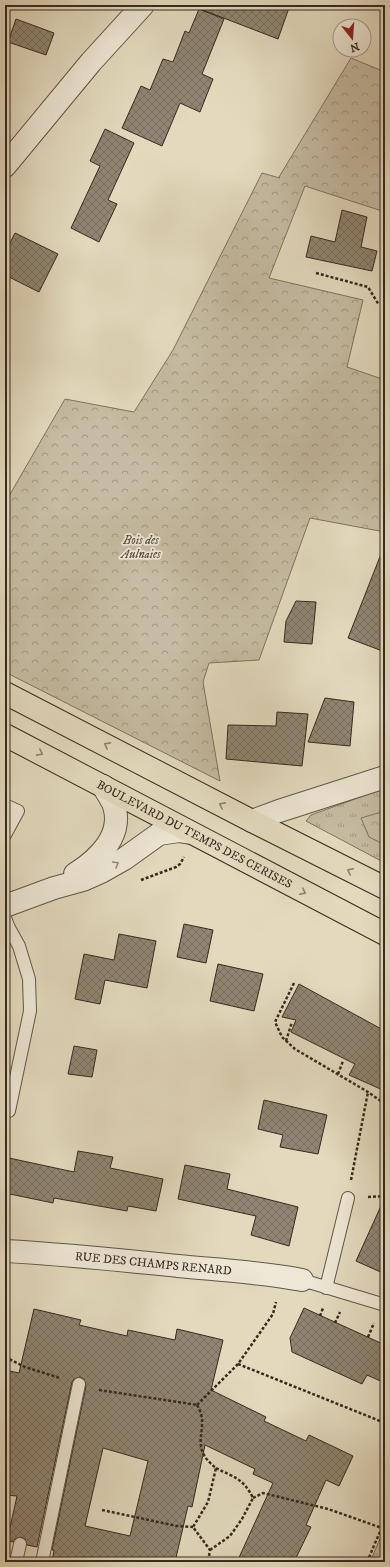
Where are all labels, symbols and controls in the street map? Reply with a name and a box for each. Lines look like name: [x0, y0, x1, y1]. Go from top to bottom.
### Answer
north arrow: [332, 18, 372, 58]
text: N: [348, 39, 361, 55]
park label: Bois des Aulnaies: [119, 533, 161, 562]
one-way arrow: [103, 742, 111, 750]
one-way arrow: [35, 748, 43, 755]
street label: BOULEVARD DU TEMPS DES CERISES: [94, 777, 295, 892]
one-way arrow: [219, 803, 226, 810]
one-way arrow: [112, 862, 119, 869]
one-way arrow: [347, 868, 354, 875]
one-way arrow: [299, 887, 307, 894]
street label: RUE DES CHAMPS RENARD: [74, 1248, 233, 1278]

